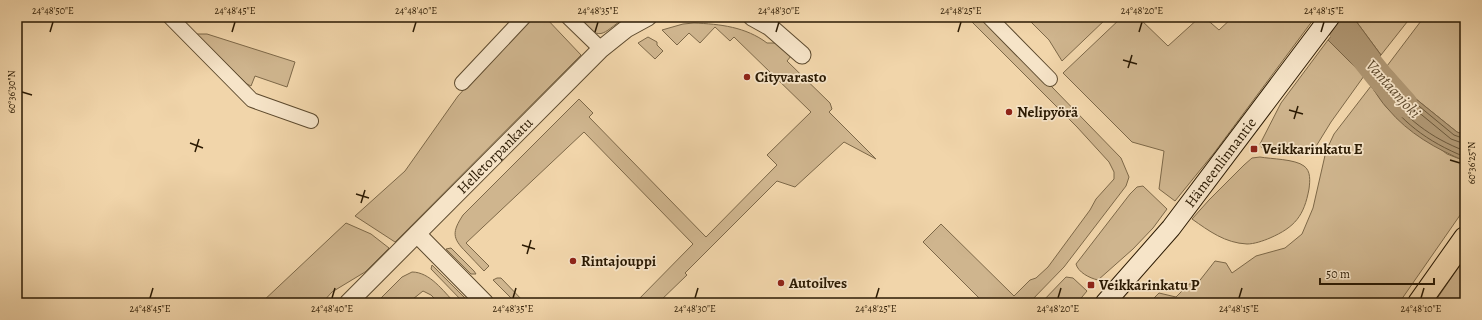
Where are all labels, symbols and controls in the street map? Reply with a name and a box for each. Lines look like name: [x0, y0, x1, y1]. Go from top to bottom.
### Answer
text: 24°48'50"E: [32, 4, 74, 17]
text: 24°48'45"E: [214, 4, 256, 17]
text: 24°48'40"E: [395, 4, 437, 17]
text: 24°48'35"E: [578, 4, 618, 17]
text: 24°48'30"E: [758, 4, 800, 17]
text: 24°48'25"E: [940, 4, 982, 17]
text: 24°48'20"E: [1121, 4, 1163, 17]
text: 24°48'15"E: [1304, 4, 1344, 17]
water label: Vantaanjoki: [1361, 55, 1425, 123]
place label: Cityvarasto: [755, 67, 827, 87]
text: 60°36'30"N: [5, 70, 18, 114]
marker: Cityvarasto: [742, 72, 752, 82]
place label: Nelipyörä: [1017, 102, 1079, 122]
marker: Nelipyörä: [1004, 107, 1014, 117]
street label: Helletorpankatu: [452, 112, 538, 198]
street label: Hämeenlinnantie: [1180, 113, 1261, 211]
place label: Veikkarinkatu E: [1261, 139, 1363, 159]
text: 60°36'25"N: [1465, 142, 1478, 184]
marker: Veikkarinkatu E: [1249, 144, 1259, 154]
place label: Rintajouppi: [581, 251, 657, 271]
marker: Rintajouppi: [568, 256, 578, 266]
scale bar: [1320, 260, 1434, 286]
text: 50 m: [1326, 266, 1350, 282]
place label: Autoilves: [788, 273, 847, 293]
place label: Veikkarinkatu P: [1098, 275, 1200, 295]
marker: Autoilves: [776, 278, 786, 288]
marker: Veikkarinkatu P: [1086, 280, 1096, 290]
text: 24°48'45"E: [129, 302, 171, 315]
text: 24°48'40"E: [311, 302, 353, 315]
text: 24°48'35"E: [493, 302, 533, 315]
text: 24°48'30"E: [674, 302, 716, 315]
text: 24°48'25"E: [855, 302, 897, 315]
text: 24°48'20"E: [1037, 302, 1079, 315]
text: 24°48'15"E: [1219, 302, 1259, 315]
text: 24°48'10"E: [1400, 302, 1442, 315]

